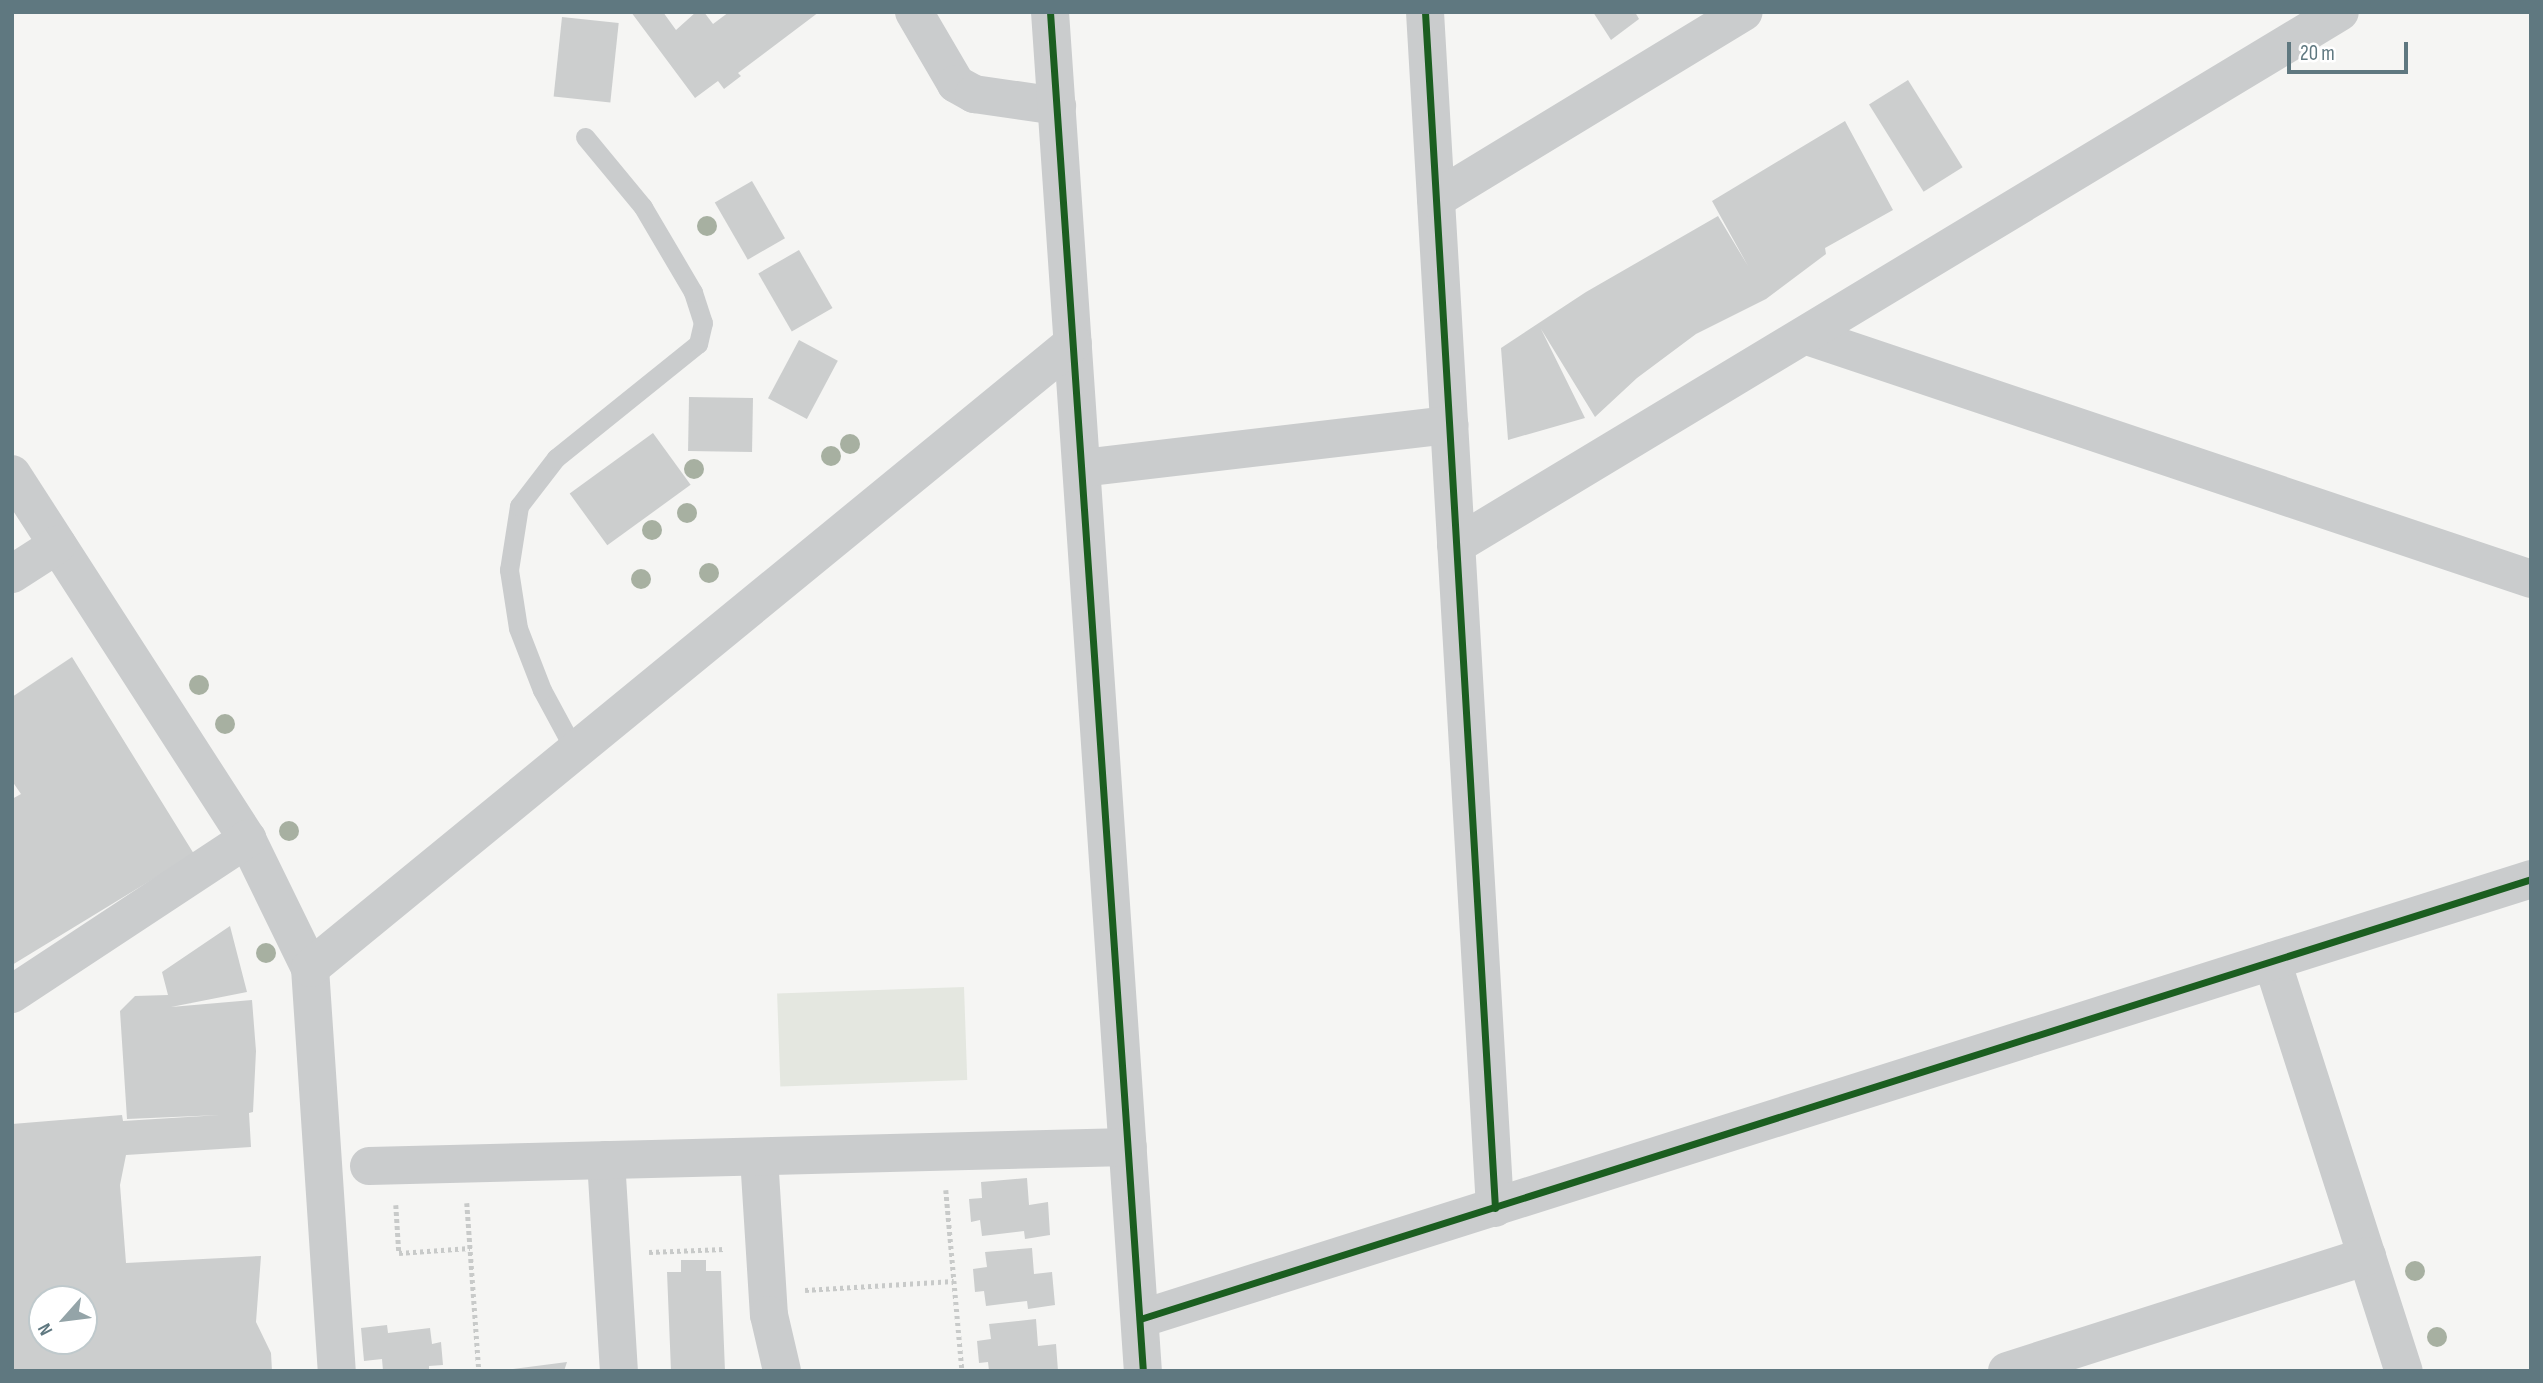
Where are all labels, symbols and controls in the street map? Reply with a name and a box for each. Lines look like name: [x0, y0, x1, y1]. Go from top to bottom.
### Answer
scale bar: [2291, 28, 2412, 72]
text: 20 m: [2300, 41, 2335, 66]
north arrow: [28, 1285, 98, 1355]
text: N: [33, 1319, 58, 1339]

